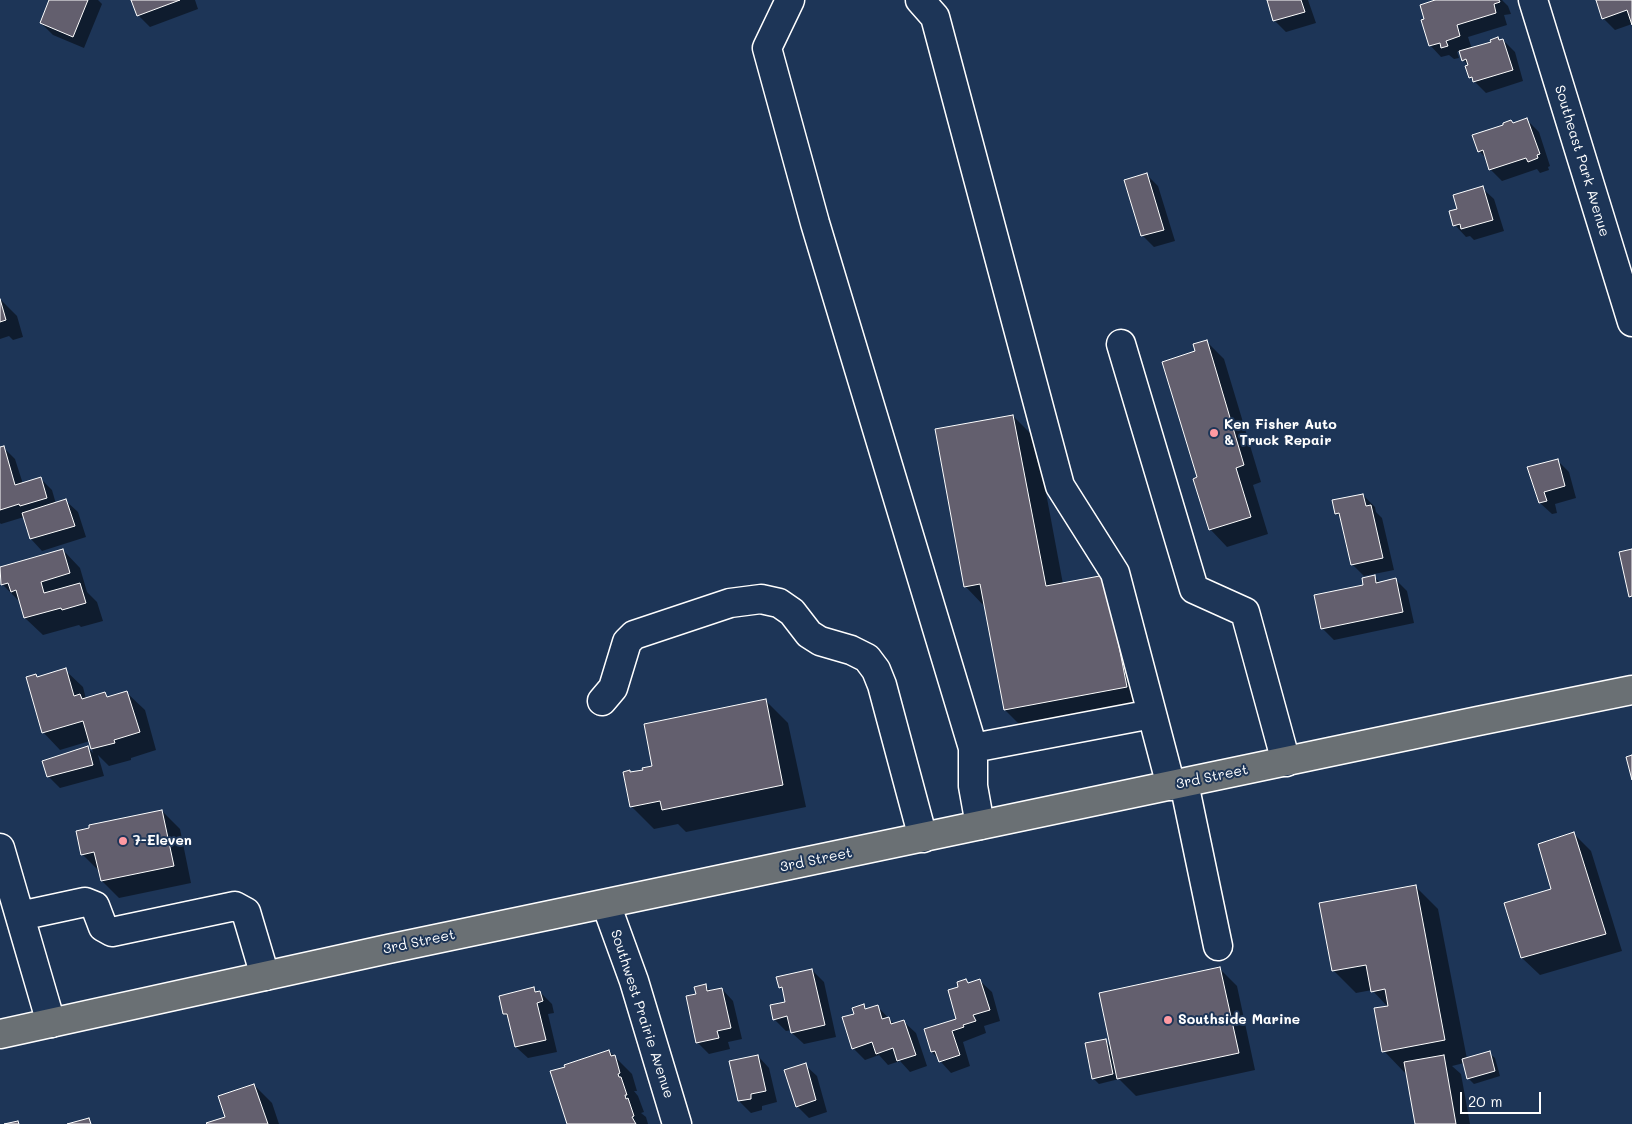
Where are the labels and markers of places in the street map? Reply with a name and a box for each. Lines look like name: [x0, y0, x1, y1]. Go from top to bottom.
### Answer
place label: Ken Fisher Auto & Truck Repair: [1224, 417, 1337, 450]
marker: Ken Fisher Auto & Truck Repair: [1208, 427, 1220, 439]
place label: 7-Eleven: [133, 833, 192, 849]
marker: 7-Eleven: [117, 835, 129, 847]
place label: Southside Marine: [1178, 1012, 1300, 1028]
marker: Southside Marine: [1162, 1014, 1174, 1026]

